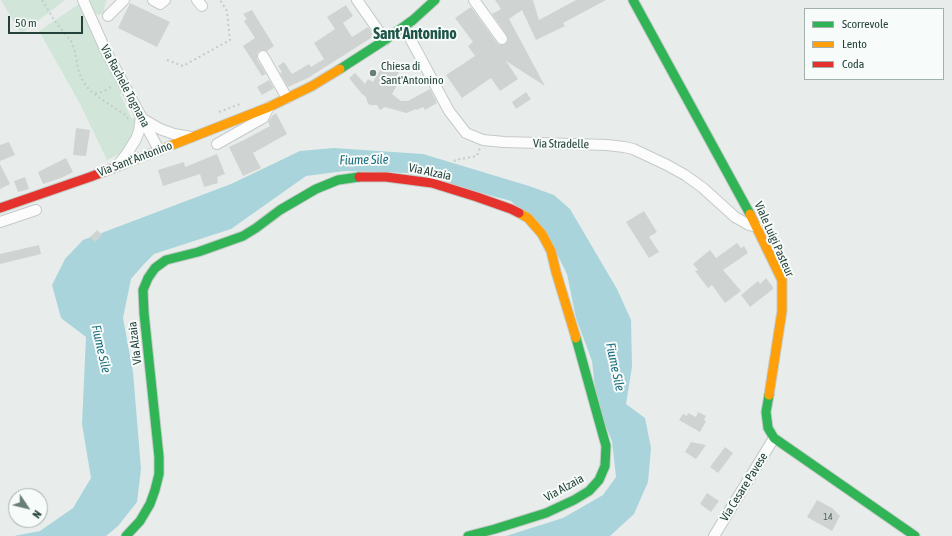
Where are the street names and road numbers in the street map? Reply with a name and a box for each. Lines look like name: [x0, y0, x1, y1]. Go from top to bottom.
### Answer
street label: Via Rachele Tognana: [97, 42, 153, 130]
street label: Via Stradelle: [533, 136, 589, 152]
street label: Via Sant'Antonino: [96, 138, 174, 180]
street label: Via Alzaia: [407, 160, 453, 184]
street label: Viale Luigi Pasteur: [751, 199, 797, 279]
street label: Via Alzaia: [125, 321, 145, 365]
street label: Via Cesare Pavese: [717, 450, 771, 524]
street label: Via Alzaia: [542, 471, 586, 505]

